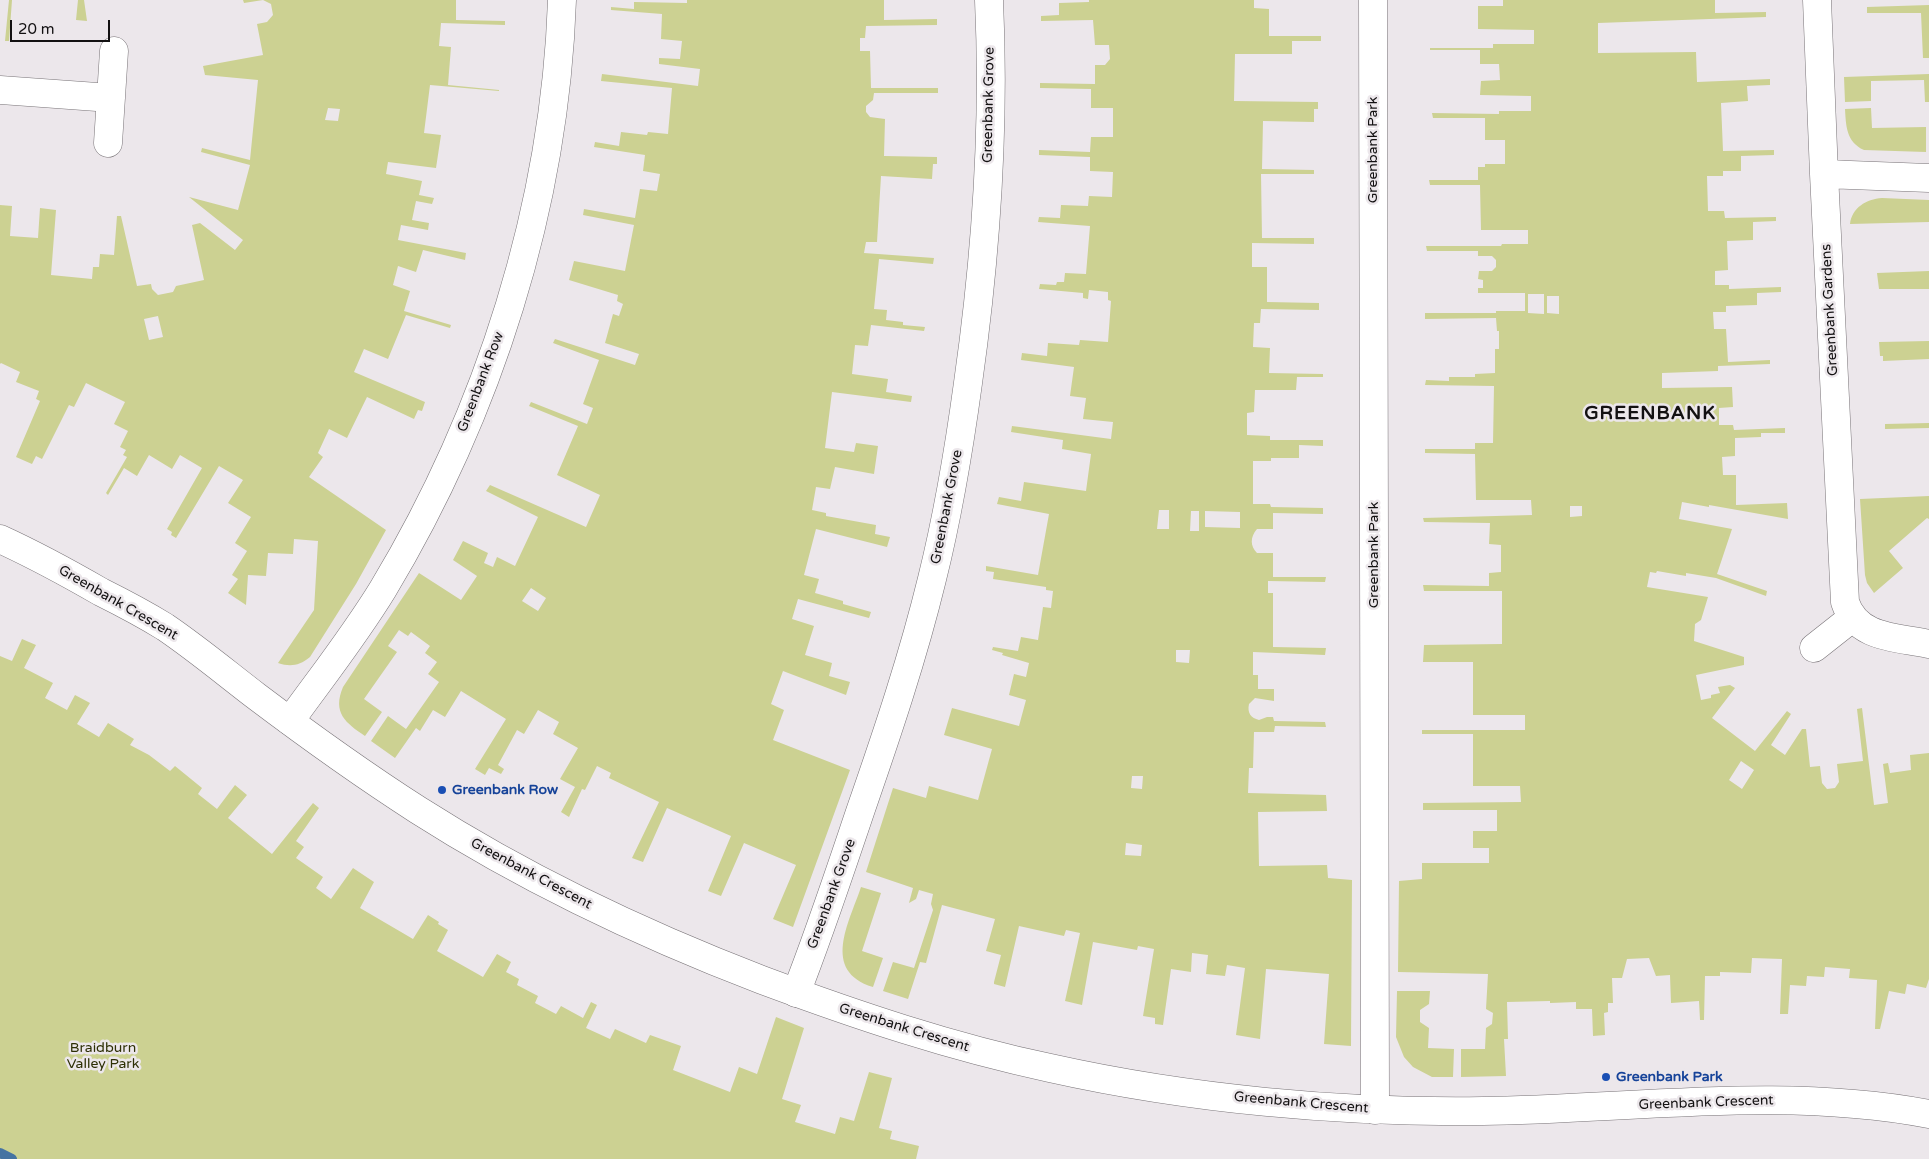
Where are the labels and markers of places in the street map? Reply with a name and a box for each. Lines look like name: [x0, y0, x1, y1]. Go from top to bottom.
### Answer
place label: Greenbank Row: [452, 782, 558, 798]
marker: Greenbank Row: [436, 784, 448, 796]
place label: Greenbank Park: [1616, 1069, 1723, 1085]
marker: Greenbank Park: [1600, 1071, 1612, 1083]

